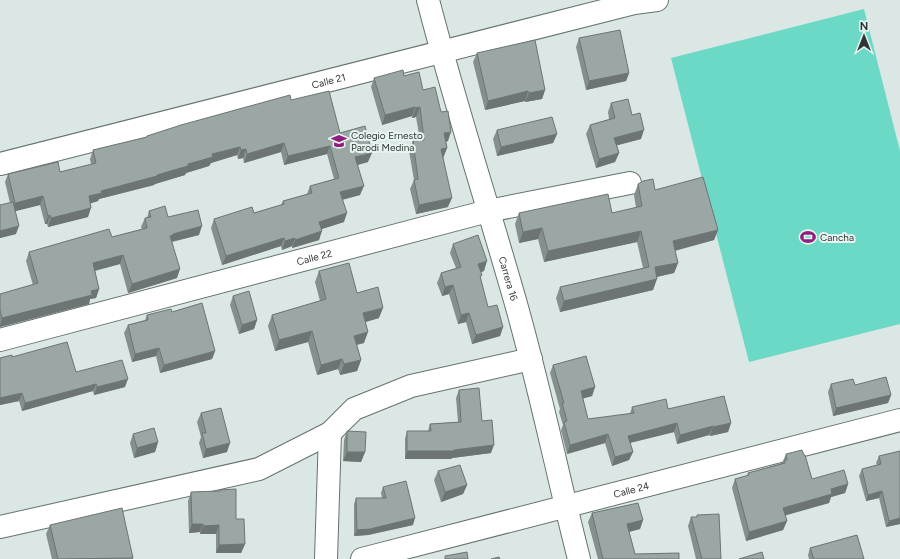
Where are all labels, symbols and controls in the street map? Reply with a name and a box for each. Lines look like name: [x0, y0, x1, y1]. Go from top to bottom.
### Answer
north arrow: [844, 16, 884, 56]
text: N: [860, 20, 868, 33]
street label: Calle 21: [310, 71, 347, 92]
place label: Colegio Ernesto Parodi Medina: [351, 129, 423, 154]
school or university icon: Colegio Ernesto Parodi Medina: [330, 132, 348, 150]
sports icon: Cancha: [799, 228, 817, 246]
place label: Cancha: [820, 231, 854, 244]
street label: Calle 22: [295, 247, 333, 268]
street label: Carrera 16: [496, 255, 521, 303]
street label: Calle 24: [612, 479, 651, 501]

